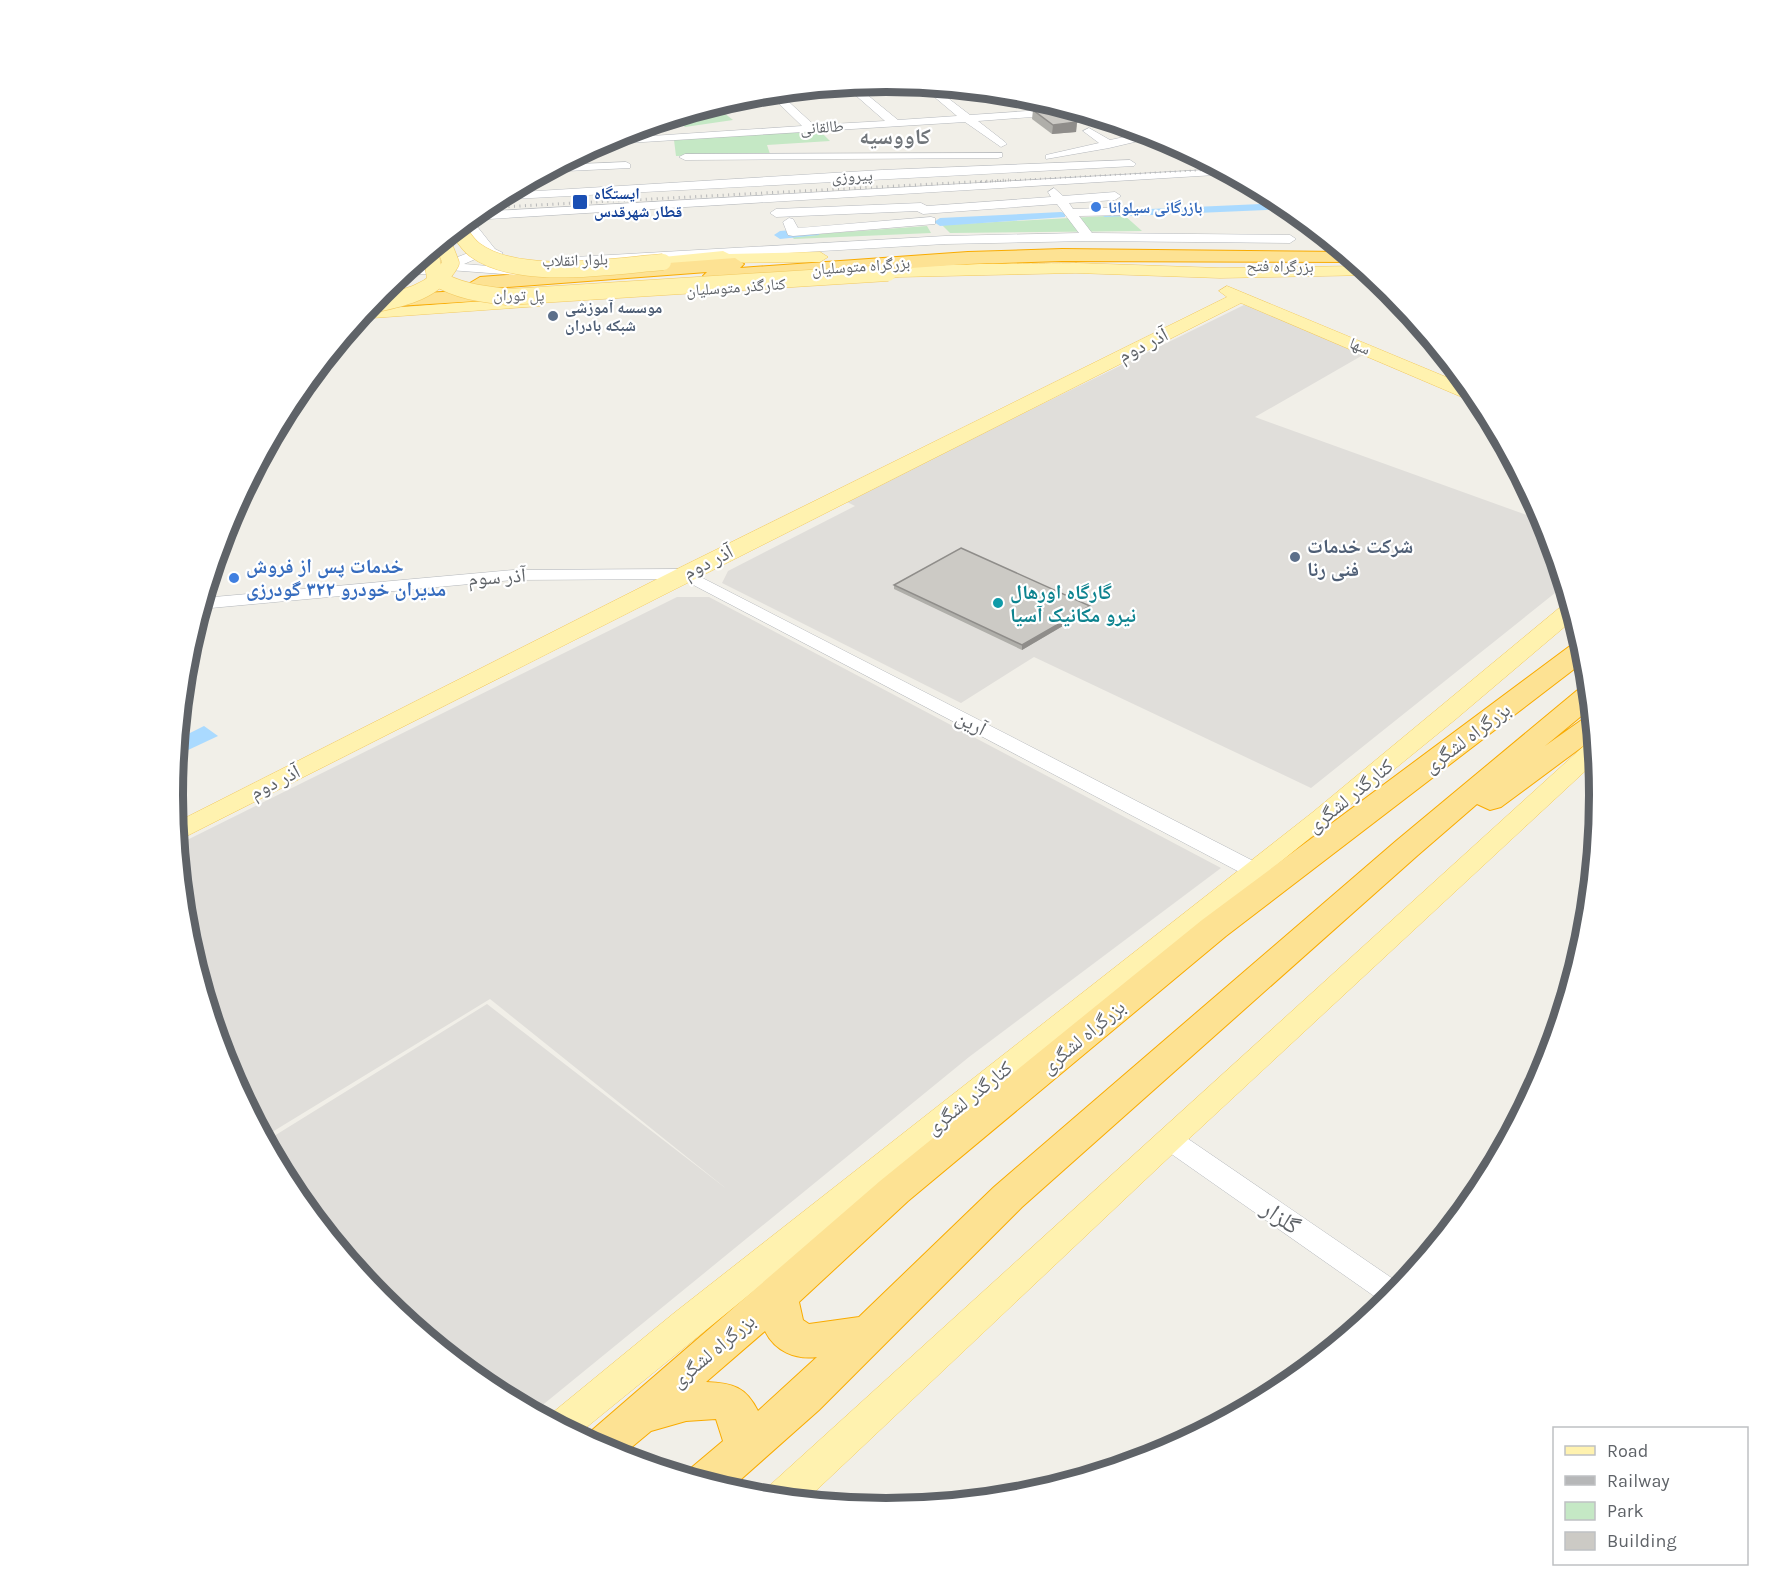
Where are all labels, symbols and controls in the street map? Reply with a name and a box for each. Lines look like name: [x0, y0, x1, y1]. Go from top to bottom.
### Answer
street label: طالقانی: [800, 116, 844, 139]
district label: کاووسیه: [859, 124, 931, 150]
street label: پیروزی: [831, 165, 873, 188]
place label: ایستگاه قطار شهرقدس: [594, 184, 682, 221]
marker: ایستگاه قطار شهرقدس: [571, 193, 589, 211]
place label: بازرگانی سیلوانا: [1108, 198, 1203, 217]
marker: بازرگانی سیلوانا: [1089, 200, 1103, 214]
street label: بلوار انقلاب: [542, 249, 608, 271]
street label: بزرگراه متوسلیان: [811, 253, 911, 280]
street label: بزرگراه فتح: [1246, 256, 1314, 277]
street label: کنارگذر متوسلیان: [685, 274, 787, 301]
street label: پل توران: [493, 285, 545, 306]
place label: موسسه آموزشی شبکه بادران: [565, 298, 662, 335]
marker: موسسه آموزشی شبکه بادران: [546, 309, 560, 323]
street label: آذر دوم: [1114, 322, 1174, 369]
street label: سها: [1347, 333, 1373, 359]
place label: شرکت خدمات فنی رنا: [1307, 535, 1413, 582]
street label: آذر دوم: [679, 539, 739, 586]
marker: شرکت خدمات فنی رنا: [1288, 550, 1302, 564]
place label: خدمات پس از فروش مدیران خودرو ۳۲۲ گودرزی: [246, 555, 446, 601]
street label: آذر سوم: [467, 563, 528, 592]
marker: خدمات پس از فروش مدیران خودرو ۳۲۲ گودرزی: [227, 571, 241, 585]
place label: گارگاه اورهال نیرو مکانیک آسیا: [1010, 581, 1136, 627]
marker: گارگاه اورهال نیرو مکانیک آسیا: [991, 596, 1005, 610]
street label: بزرگراه لشگری: [1419, 698, 1515, 778]
street label: آرین: [952, 706, 991, 741]
street label: کنارگذر لشگری: [1302, 754, 1398, 838]
street label: آذر دوم: [246, 759, 306, 806]
street label: بزرگراه لشگری: [1036, 995, 1130, 1079]
street label: کنارگذر لشگری: [921, 1056, 1017, 1140]
street label: گلزار: [1256, 1193, 1306, 1240]
street label: بزرگراه لشگری: [666, 1309, 760, 1393]
legend: [1553, 1427, 1748, 1565]
text: Road: [1607, 1440, 1648, 1462]
text: Railway: [1607, 1470, 1670, 1492]
text: Park: [1607, 1500, 1644, 1522]
text: Building: [1607, 1530, 1677, 1552]

